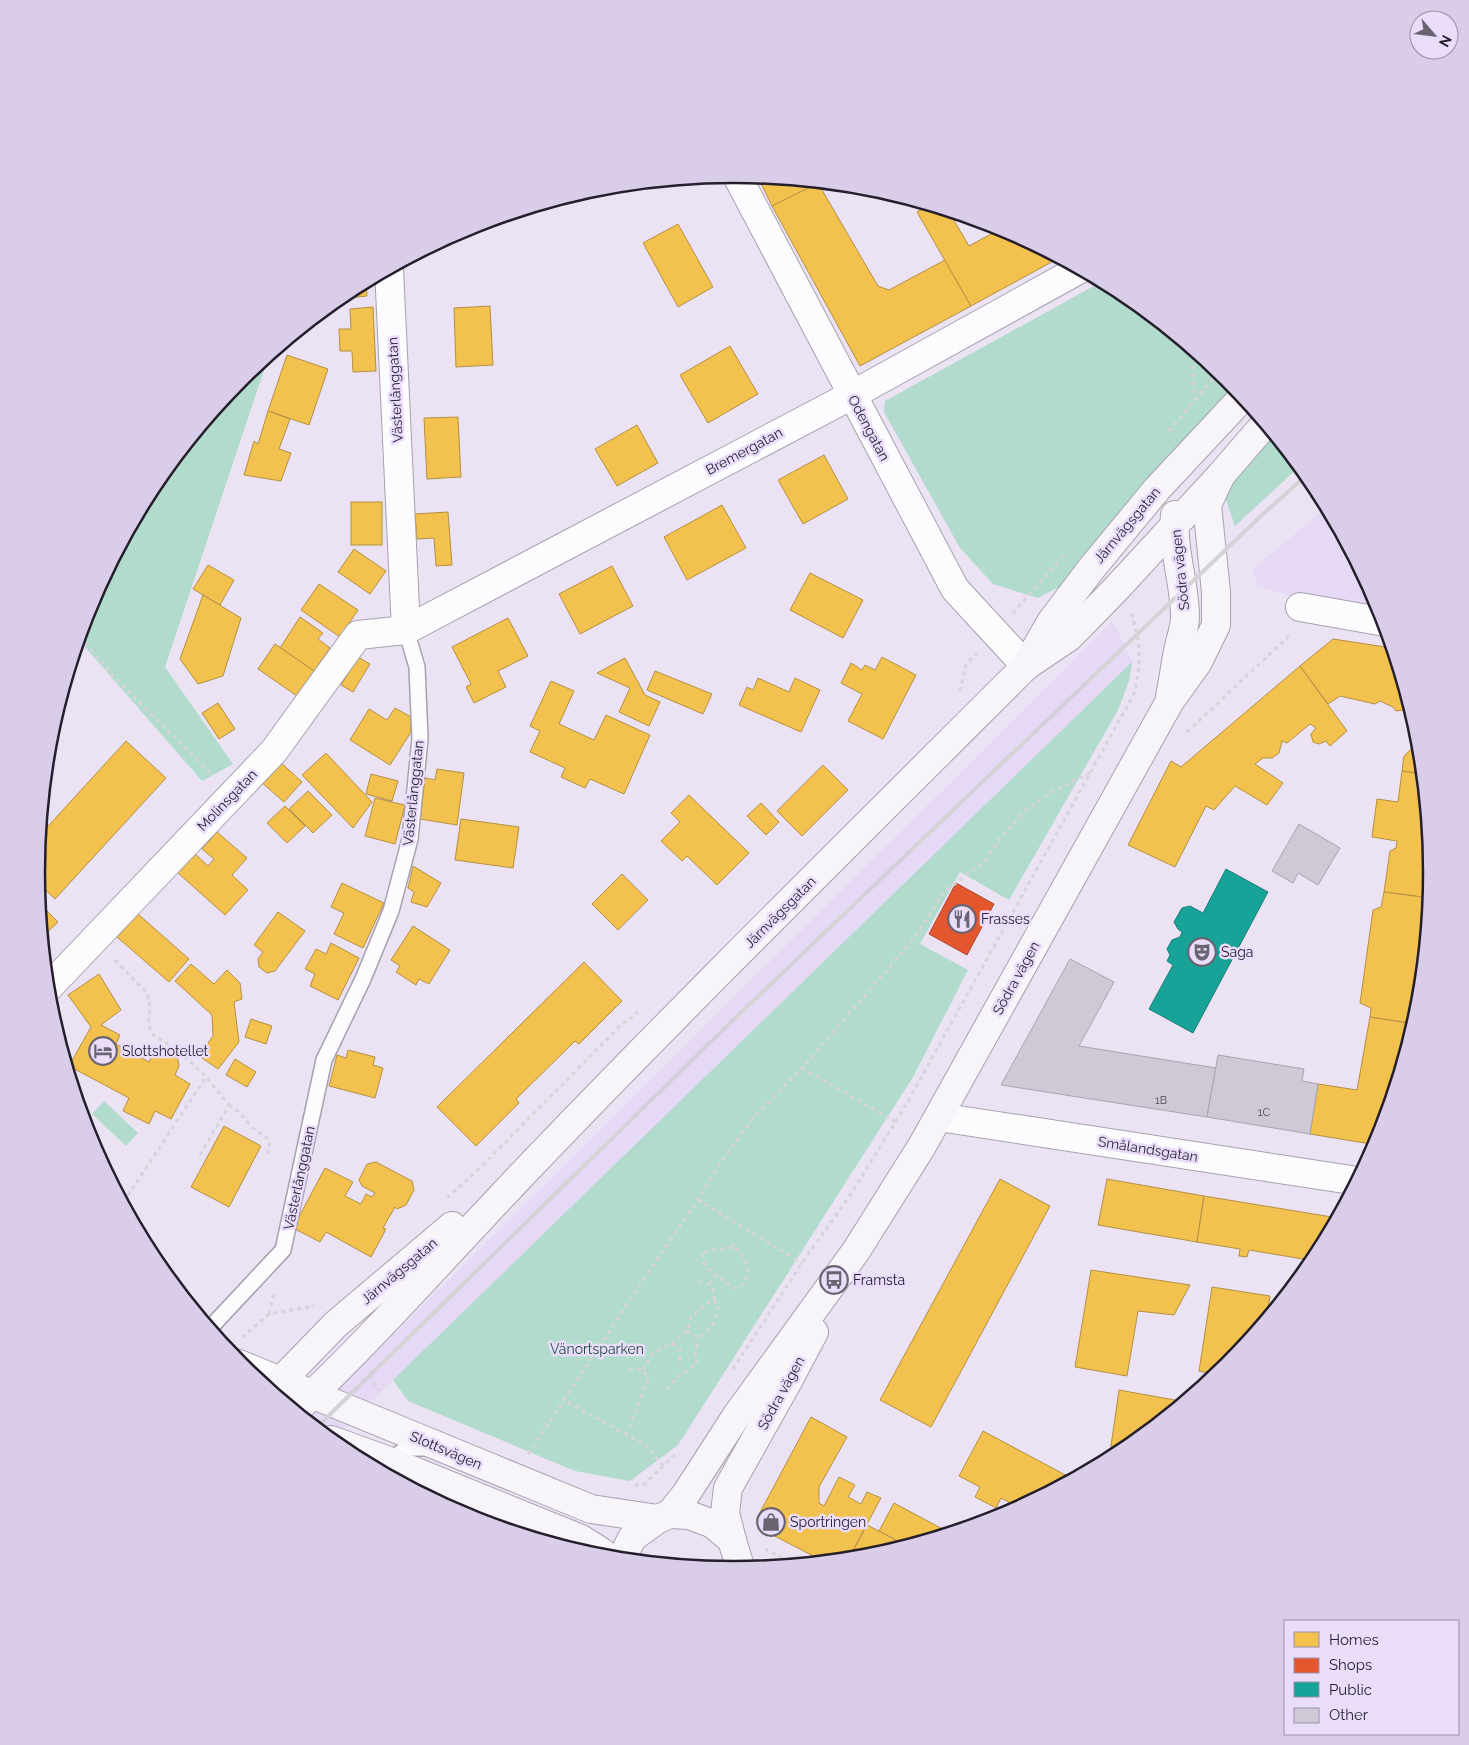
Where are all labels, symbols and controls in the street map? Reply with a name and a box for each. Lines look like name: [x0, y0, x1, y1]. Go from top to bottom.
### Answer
north arrow: [1409, 10, 1459, 60]
text: N: [1436, 33, 1455, 50]
street label: Västerlånggatan: [384, 337, 406, 443]
street label: Odengatan: [845, 392, 893, 464]
street label: Bremergatan: [703, 424, 785, 478]
street label: Järnvägsgatan: [1091, 484, 1163, 566]
street label: Södra vägen: [1168, 529, 1192, 611]
street label: Västerlånggatan: [400, 740, 426, 846]
street label: Molinsgatan: [194, 766, 260, 834]
street label: Järnvägsgatan: [741, 873, 819, 951]
restaurant icon: Frasses: [947, 904, 977, 934]
place label: Frasses: [981, 911, 1030, 927]
theatre icon: Saga: [1187, 937, 1217, 967]
street label: Södra vägen: [989, 939, 1043, 1017]
place label: Saga: [1221, 944, 1253, 960]
hotel icon: Slottshotellet: [88, 1036, 118, 1066]
place label: Slottshotellet: [122, 1043, 209, 1059]
house number: 1B: [1155, 1094, 1167, 1107]
house number: 1C: [1258, 1106, 1271, 1119]
street label: Västerlånggatan: [280, 1125, 318, 1231]
street label: Smålandsgatan: [1097, 1133, 1199, 1165]
street label: Järnvägsgatan: [358, 1235, 440, 1307]
bus stop icon: Framsta: [819, 1265, 849, 1295]
place label: Framsta: [853, 1272, 905, 1288]
park label: Vänortsparken: [550, 1341, 644, 1357]
street label: Södra vägen: [754, 1354, 808, 1432]
street label: Slottsvägen: [408, 1428, 484, 1472]
shop icon: Sportringen: [756, 1507, 786, 1537]
place label: Sportringen: [790, 1514, 866, 1530]
legend: [1284, 1620, 1459, 1735]
text: Homes: [1329, 1631, 1379, 1649]
text: Shops: [1329, 1656, 1372, 1674]
text: Public: [1329, 1681, 1372, 1699]
text: Other: [1329, 1706, 1369, 1724]

